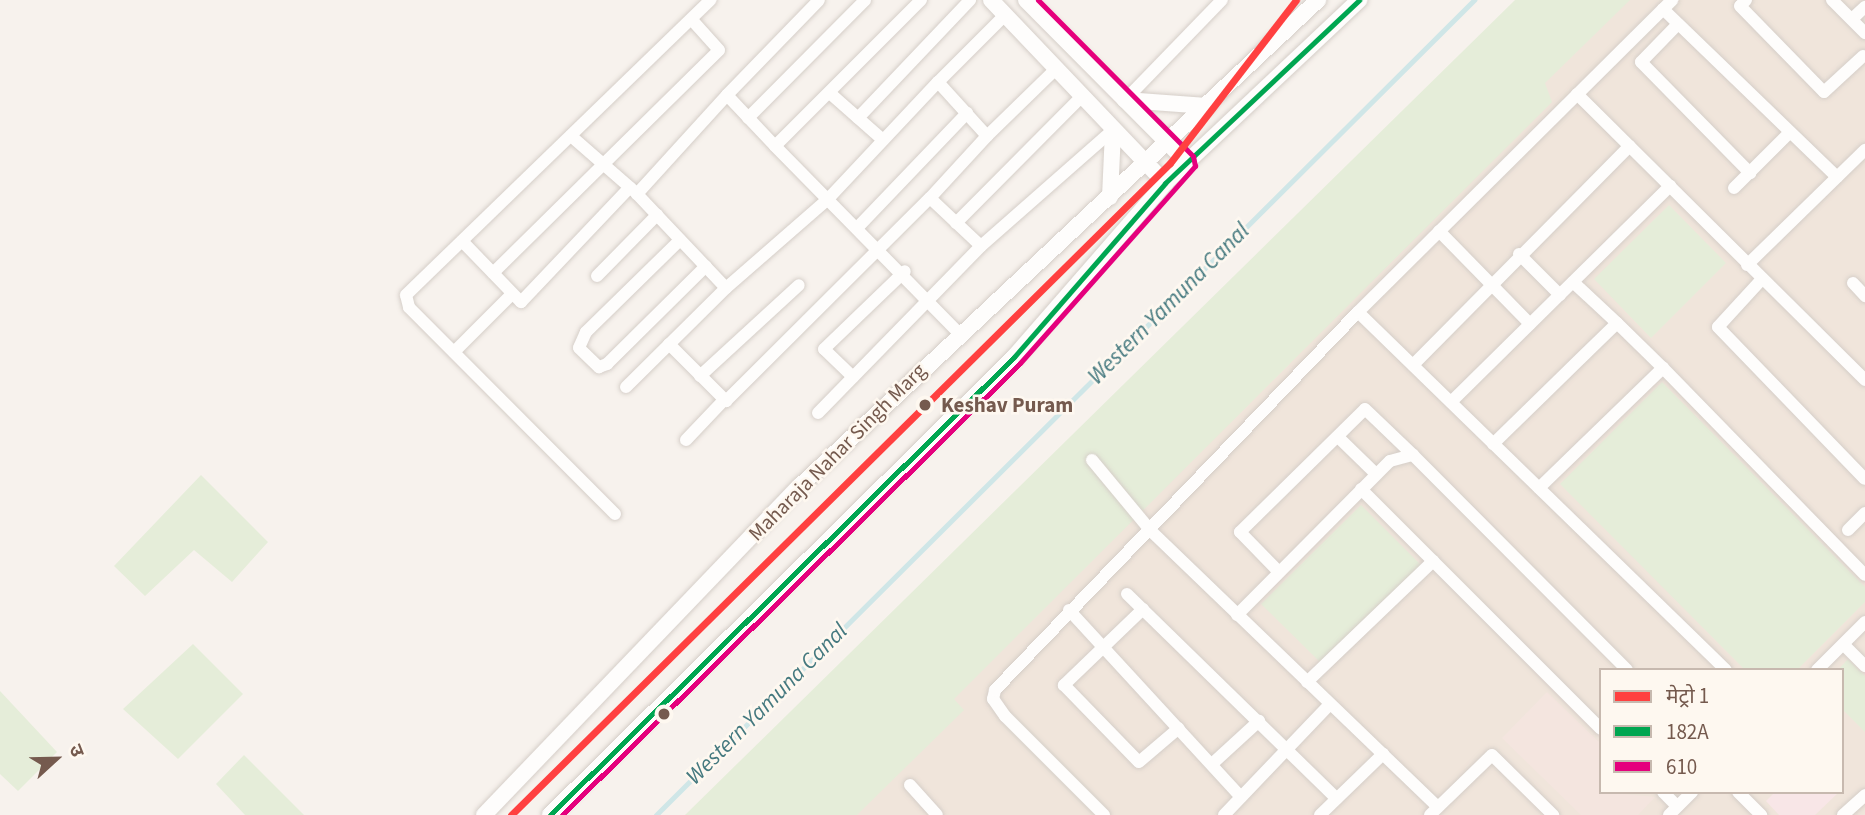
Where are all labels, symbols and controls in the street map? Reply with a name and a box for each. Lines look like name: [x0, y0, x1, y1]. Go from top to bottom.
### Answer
water label: Western Yamuna Canal: [1083, 218, 1255, 390]
street label: Maharaja Nahar Singh Marg: [743, 358, 931, 546]
place label: Keshav Puram: [941, 392, 1073, 418]
marker: Keshav Puram: [915, 395, 935, 415]
water label: Western Yamuna Canal: [681, 618, 853, 790]
legend: [1599, 668, 1844, 794]
text: मेट्रो 1: [1666, 681, 1709, 711]
unlabelled marker: [657, 707, 671, 721]
text: 182A: [1666, 717, 1709, 747]
north arrow: [21, 724, 91, 794]
text: उ: [61, 741, 91, 761]
text: 610: [1666, 752, 1697, 782]

